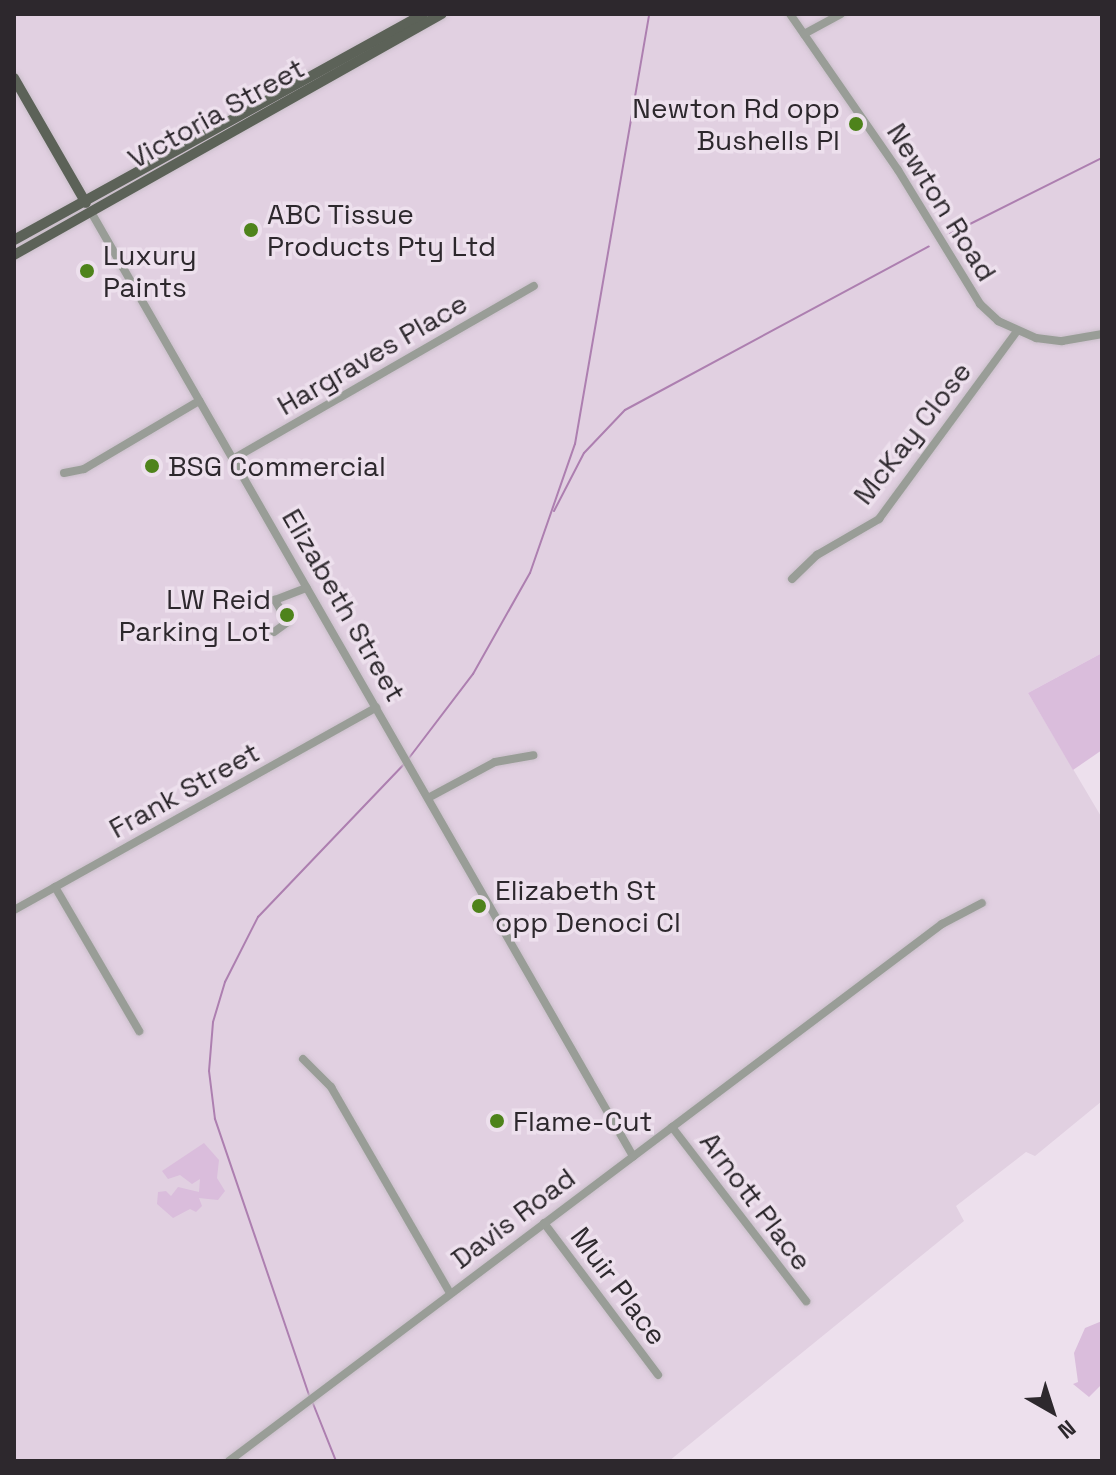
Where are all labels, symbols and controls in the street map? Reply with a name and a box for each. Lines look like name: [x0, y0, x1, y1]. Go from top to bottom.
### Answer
street label: Victoria Street: [122, 51, 310, 175]
place label: Newton Rd opp Bushells Pl: [632, 91, 840, 157]
marker: Newton Rd opp Bushells Pl: [847, 115, 865, 133]
street label: Newton Road: [880, 117, 1004, 287]
place label: ABC Tissue Products Pty Ltd: [267, 197, 496, 263]
marker: ABC Tissue Products Pty Ltd: [242, 221, 260, 239]
place label: Luxury Paints: [103, 238, 197, 304]
marker: Luxury Paints: [78, 262, 96, 280]
street label: Hargraves Place: [271, 286, 473, 422]
street label: McKay Close: [846, 355, 978, 511]
place label: BSG Commercial: [168, 449, 386, 483]
marker: BSG Commercial: [143, 457, 161, 475]
street label: Elizabeth Street: [275, 503, 413, 707]
place label: LW Reid Parking Lot: [119, 582, 271, 648]
marker: LW Reid Parking Lot: [278, 606, 296, 624]
street label: Frank Street: [103, 735, 265, 845]
place label: Elizabeth St opp Denoci Cl: [495, 873, 681, 939]
marker: Elizabeth St opp Denoci Cl: [470, 897, 488, 915]
place label: Flame-Cut: [513, 1104, 652, 1138]
marker: Flame-Cut: [488, 1112, 506, 1130]
street label: Arnott Place: [693, 1125, 819, 1277]
street label: Davis Road: [444, 1160, 582, 1276]
street label: Muir Place: [564, 1221, 674, 1351]
north arrow: [1012, 1371, 1092, 1451]
text: N: [1053, 1414, 1082, 1445]

